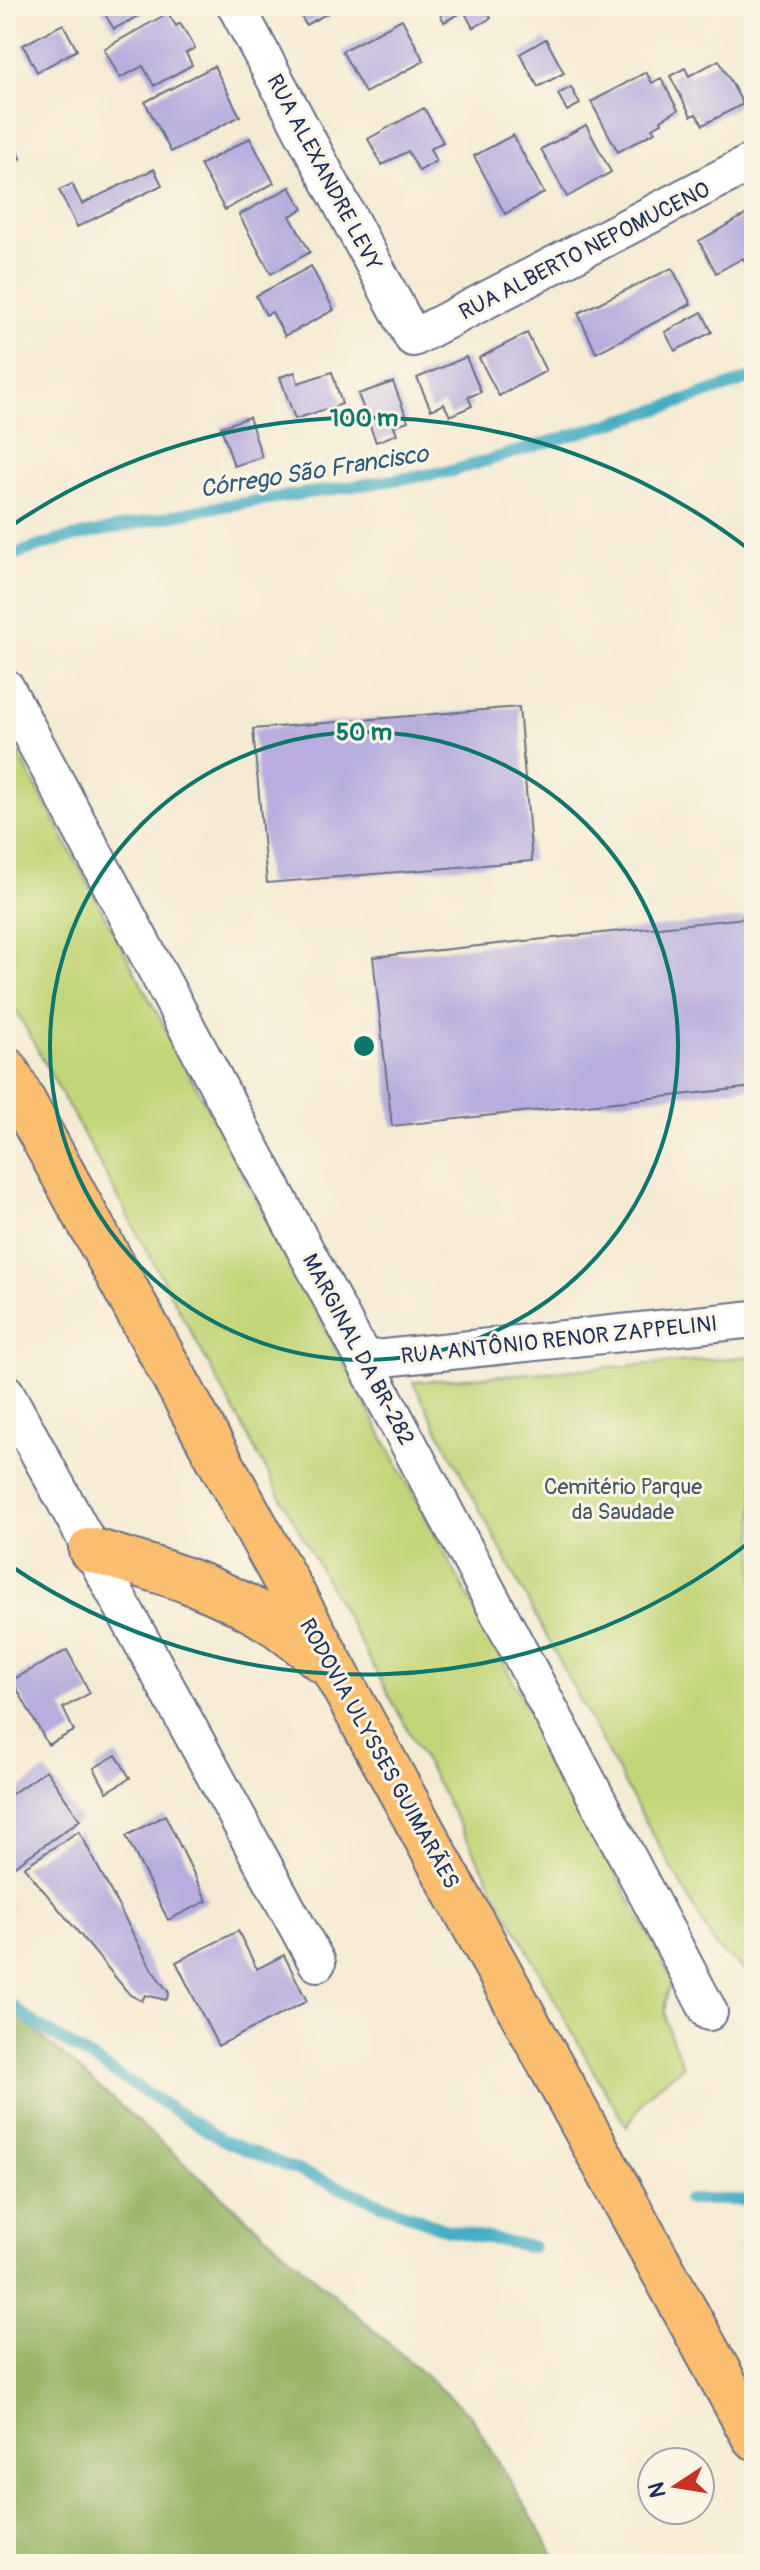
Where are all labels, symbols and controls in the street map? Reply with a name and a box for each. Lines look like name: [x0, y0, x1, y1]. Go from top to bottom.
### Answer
street label: RUA ALEXANDRE LEVY: [260, 69, 388, 276]
street label: RUA ALBERTO NEPOMUCENO: [454, 175, 715, 326]
text: 100 m: [330, 404, 398, 433]
water label: Córrego São Francisco: [198, 439, 432, 504]
text: 50 m: [336, 718, 392, 747]
centre of rings: [350, 1032, 378, 1060]
street label: MARGINAL DA BR-282: [296, 1249, 420, 1450]
street label: RUA ANTÔNIO RENOR ZAPPELINI: [399, 1309, 719, 1371]
park label: Cemitério Parque da Saudade: [544, 1473, 702, 1526]
street label: RODOVIA ULYSSES GUIMARÃES: [293, 1613, 465, 1893]
north arrow: [636, 2446, 716, 2526]
text: N: [642, 2480, 673, 2500]

